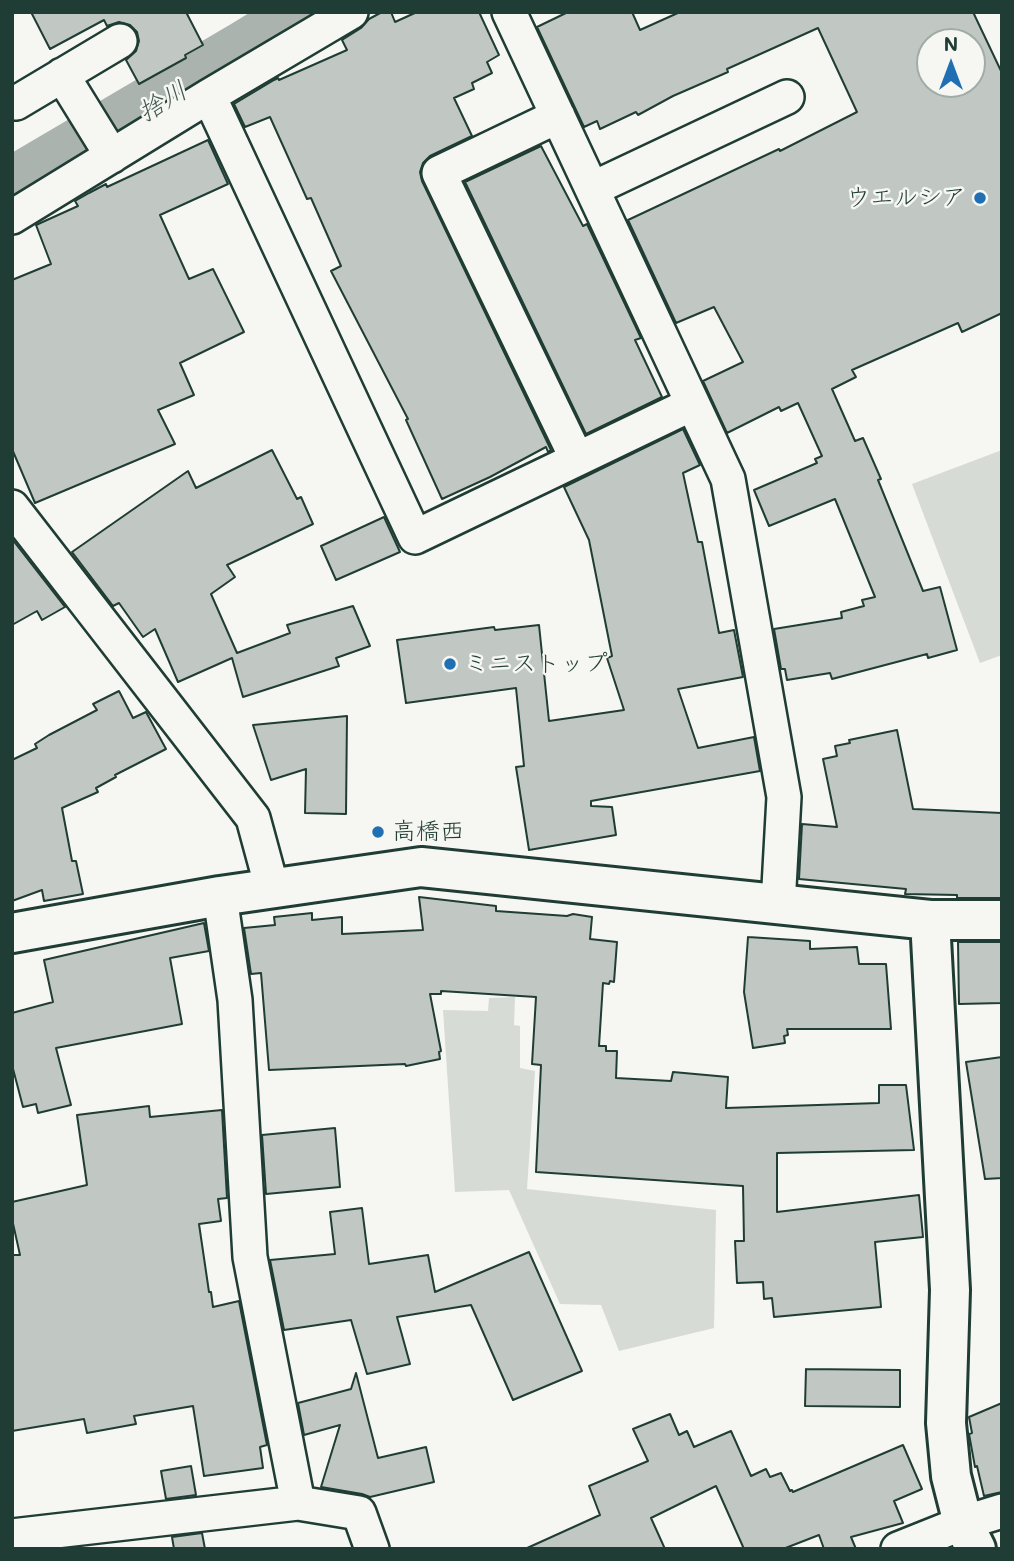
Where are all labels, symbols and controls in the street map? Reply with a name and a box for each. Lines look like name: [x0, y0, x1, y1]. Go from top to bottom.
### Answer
north arrow: [916, 28, 986, 98]
text: N: [944, 31, 958, 56]
water label: 捨川: [133, 75, 193, 129]
place label: ウエルシア: [846, 184, 966, 212]
marker: ウエルシア: [972, 190, 988, 206]
place label: ミニストップ: [464, 650, 608, 678]
marker: ミニストップ: [442, 656, 458, 672]
place label: 高橋西: [392, 818, 464, 846]
marker: 高橋西: [370, 824, 386, 840]

